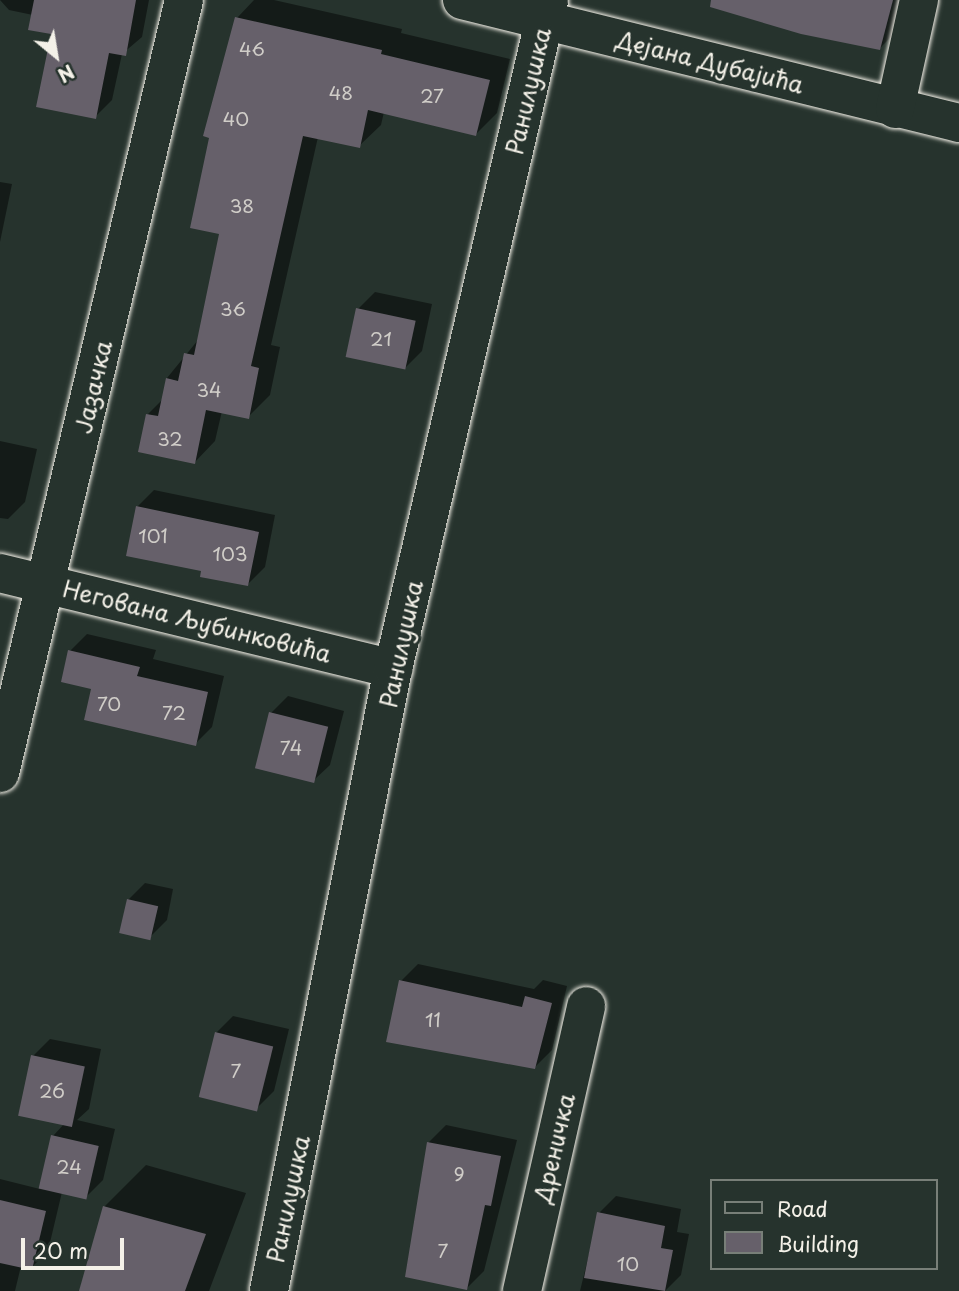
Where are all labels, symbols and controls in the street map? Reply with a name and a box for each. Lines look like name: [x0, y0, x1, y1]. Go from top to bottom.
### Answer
north arrow: [21, 21, 91, 91]
street label: Ранилушка: [500, 25, 556, 157]
street label: Дејана Дубајића: [613, 25, 807, 99]
house number: 46: [239, 38, 265, 60]
text: N: [53, 58, 80, 90]
house number: 48: [329, 82, 353, 104]
house number: 27: [420, 85, 444, 107]
house number: 40: [223, 108, 249, 130]
house number: 38: [230, 195, 254, 217]
house number: 36: [220, 298, 246, 320]
house number: 21: [370, 328, 392, 350]
street label: Јазачка: [69, 338, 117, 436]
house number: 34: [196, 379, 222, 401]
house number: 32: [157, 428, 183, 450]
house number: 101: [138, 525, 168, 547]
house number: 103: [213, 543, 247, 565]
street label: Негована Љубинковића: [60, 574, 334, 668]
street label: Ранилушка: [374, 578, 428, 710]
house number: 70: [97, 693, 121, 715]
house number: 72: [162, 702, 186, 724]
house number: 74: [280, 737, 302, 759]
house number: 11: [425, 1009, 441, 1031]
house number: 7: [231, 1060, 241, 1082]
house number: 26: [39, 1080, 65, 1102]
street label: Дреничка: [528, 1091, 580, 1205]
street label: Ранилушка: [261, 1133, 315, 1265]
house number: 24: [56, 1156, 82, 1178]
house number: 9: [453, 1163, 465, 1185]
legend: [710, 1179, 938, 1270]
text: Road: [777, 1192, 828, 1224]
scale bar: [24, 1224, 128, 1268]
text: Building: [777, 1227, 859, 1259]
text: 20 m: [34, 1234, 88, 1266]
house number: 7: [438, 1240, 448, 1262]
house number: 10: [617, 1253, 639, 1275]

